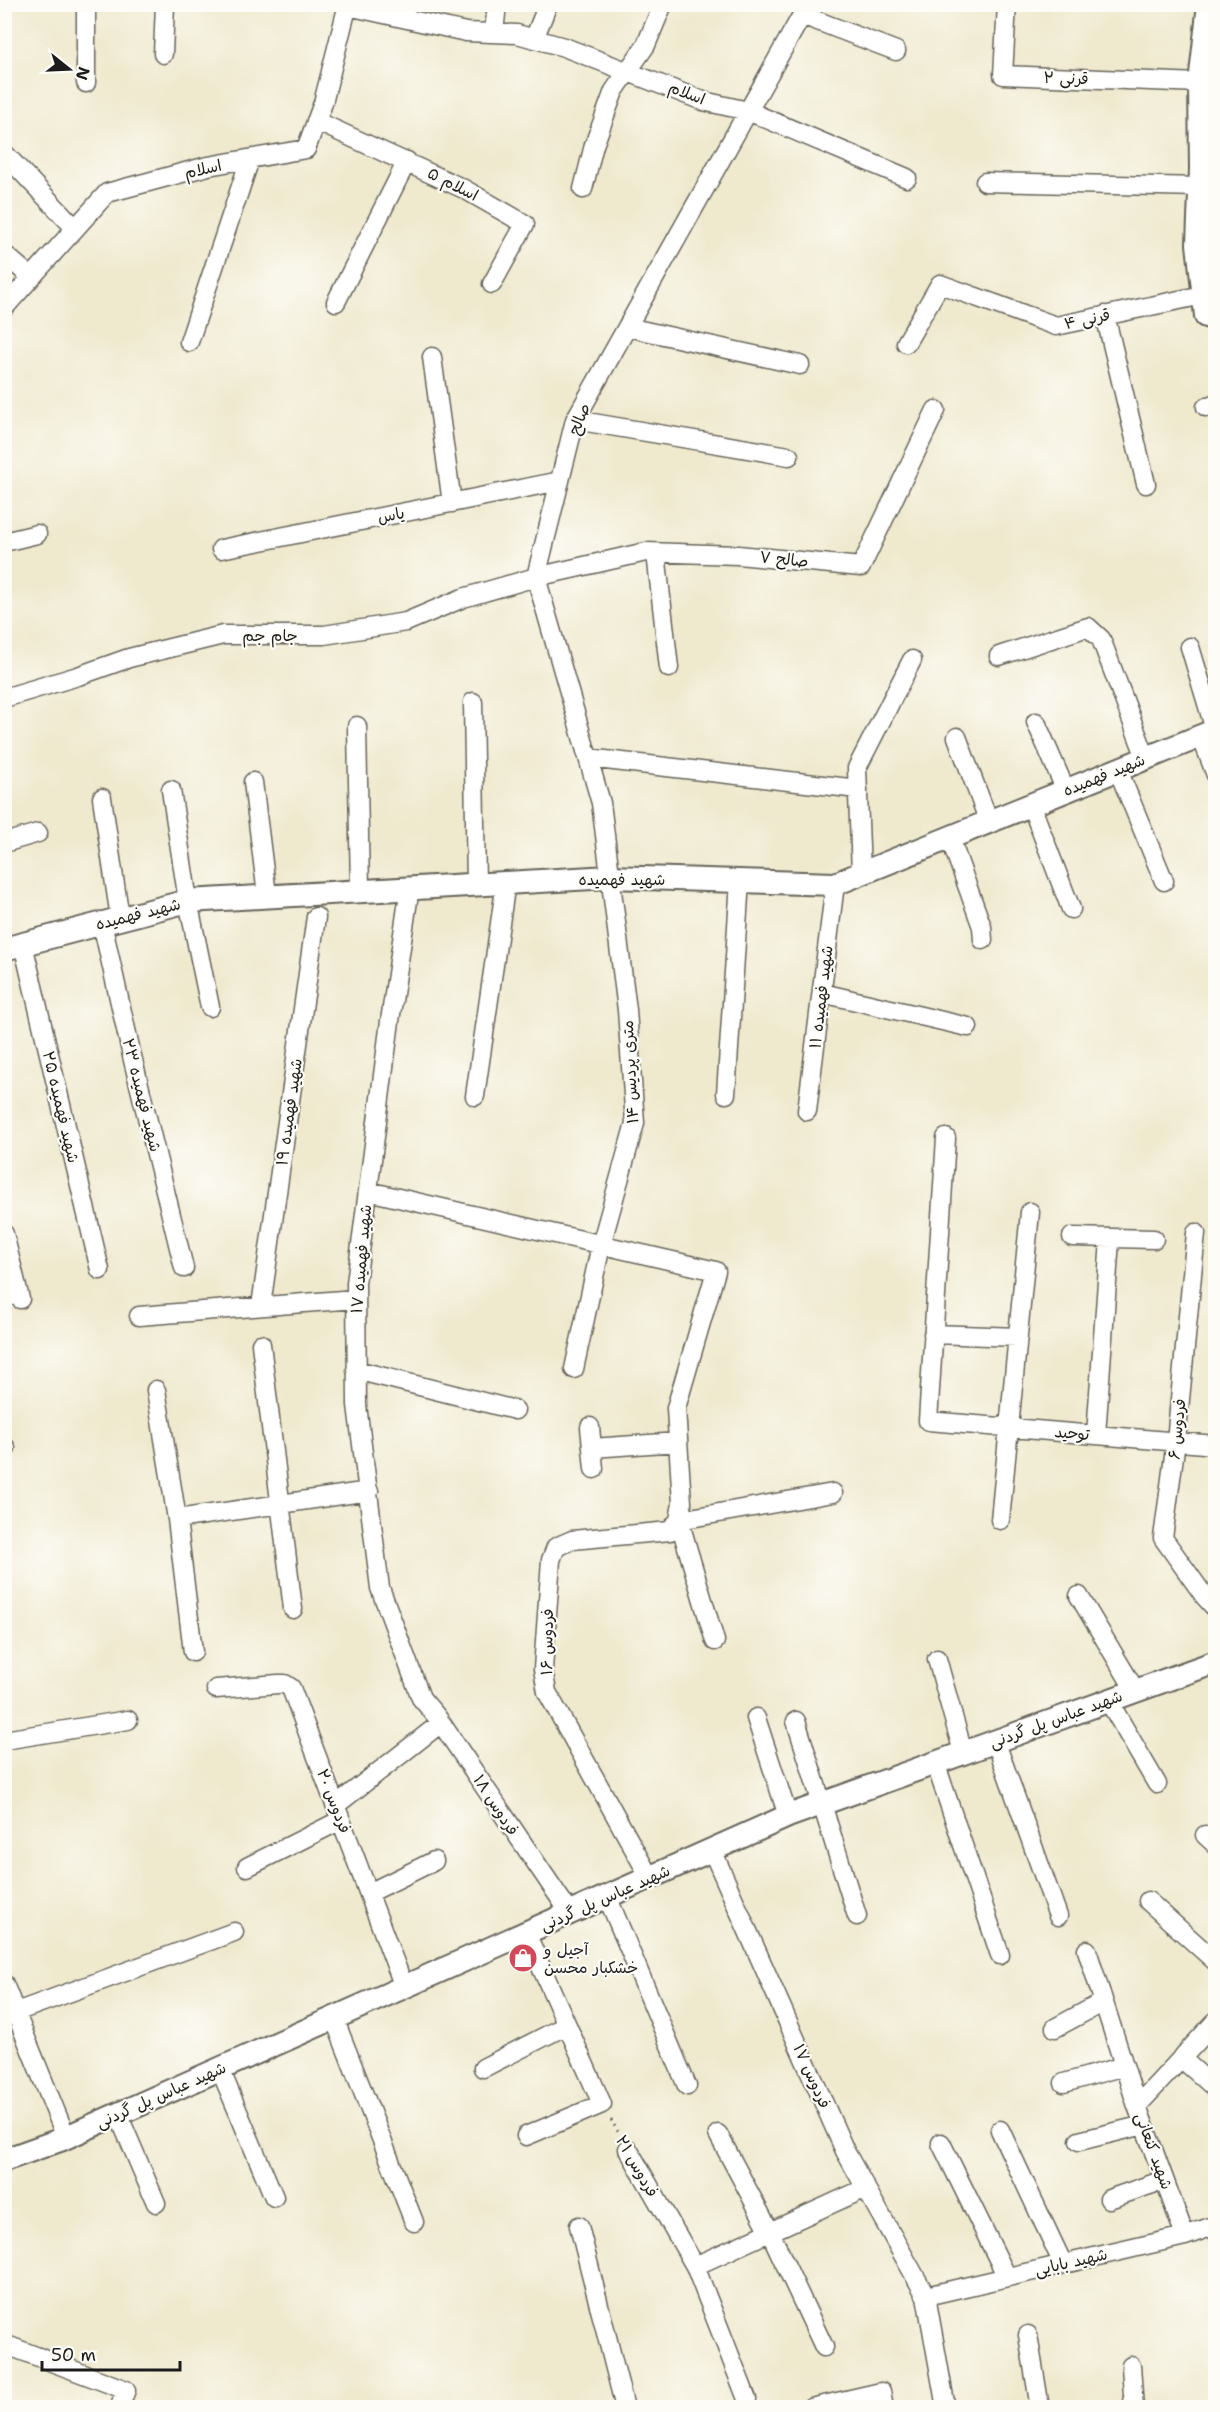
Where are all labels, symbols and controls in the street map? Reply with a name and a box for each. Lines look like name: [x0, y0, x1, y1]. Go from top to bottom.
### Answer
north arrow: [39, 39, 99, 99]
text: N: [71, 64, 95, 83]
street label: قرنی ۲: [1043, 67, 1089, 89]
street label: اسلام: [665, 76, 708, 111]
street label: اسلام: [182, 155, 224, 185]
street label: اسلام ۵: [423, 162, 482, 207]
street label: قرنی ۴: [1062, 304, 1112, 334]
street label: صالح: [563, 400, 595, 438]
street label: یاس: [376, 502, 406, 528]
street label: صالح ۷: [758, 546, 810, 572]
street label: جام جم: [242, 625, 298, 648]
street label: شهید فهمیده: [1060, 749, 1148, 801]
street label: شهید فهمیده: [579, 869, 665, 890]
street label: شهید فهمیده: [93, 893, 183, 935]
street label: شهید فهمیده ۱۱: [804, 944, 838, 1050]
street label: ۱۴ متری پردیس: [617, 1020, 643, 1124]
street label: شهید فهمیده ۲۳: [118, 1036, 166, 1154]
street label: شهید فهمیده ۲۵: [38, 1049, 84, 1165]
street label: شهید فهمیده ۱۹: [271, 1057, 307, 1167]
street label: شهید فهمیده ۱۷: [346, 1204, 376, 1314]
street label: فردوس ۶: [1163, 1398, 1191, 1460]
street label: توحید: [1053, 1421, 1091, 1445]
street label: فردوس ۱۶: [536, 1608, 558, 1676]
street label: شهید عباس پل گردنی: [987, 1685, 1125, 1753]
street label: فردوس ۲۰: [312, 1766, 356, 1836]
street label: فردوس ۱۸: [469, 1771, 523, 1839]
street label: شهید عباس پل گردنی: [537, 1860, 673, 1936]
place label: آجیل و خشکبار محسن: [542, 1939, 638, 1978]
shop icon: آجیل و خشکبار محسن: [507, 1942, 539, 1974]
street label: فردوس ۱۷: [788, 2040, 836, 2112]
street label: شهید عباس پل گردنی: [93, 2057, 229, 2133]
street label: شهید کنعانی: [1130, 2110, 1178, 2192]
street label: فردوس ۲۱: [611, 2131, 663, 2201]
street label: شهید بابایی: [1033, 2243, 1109, 2281]
scale bar: [42, 2334, 180, 2372]
text: 50 m: [51, 2343, 96, 2367]

